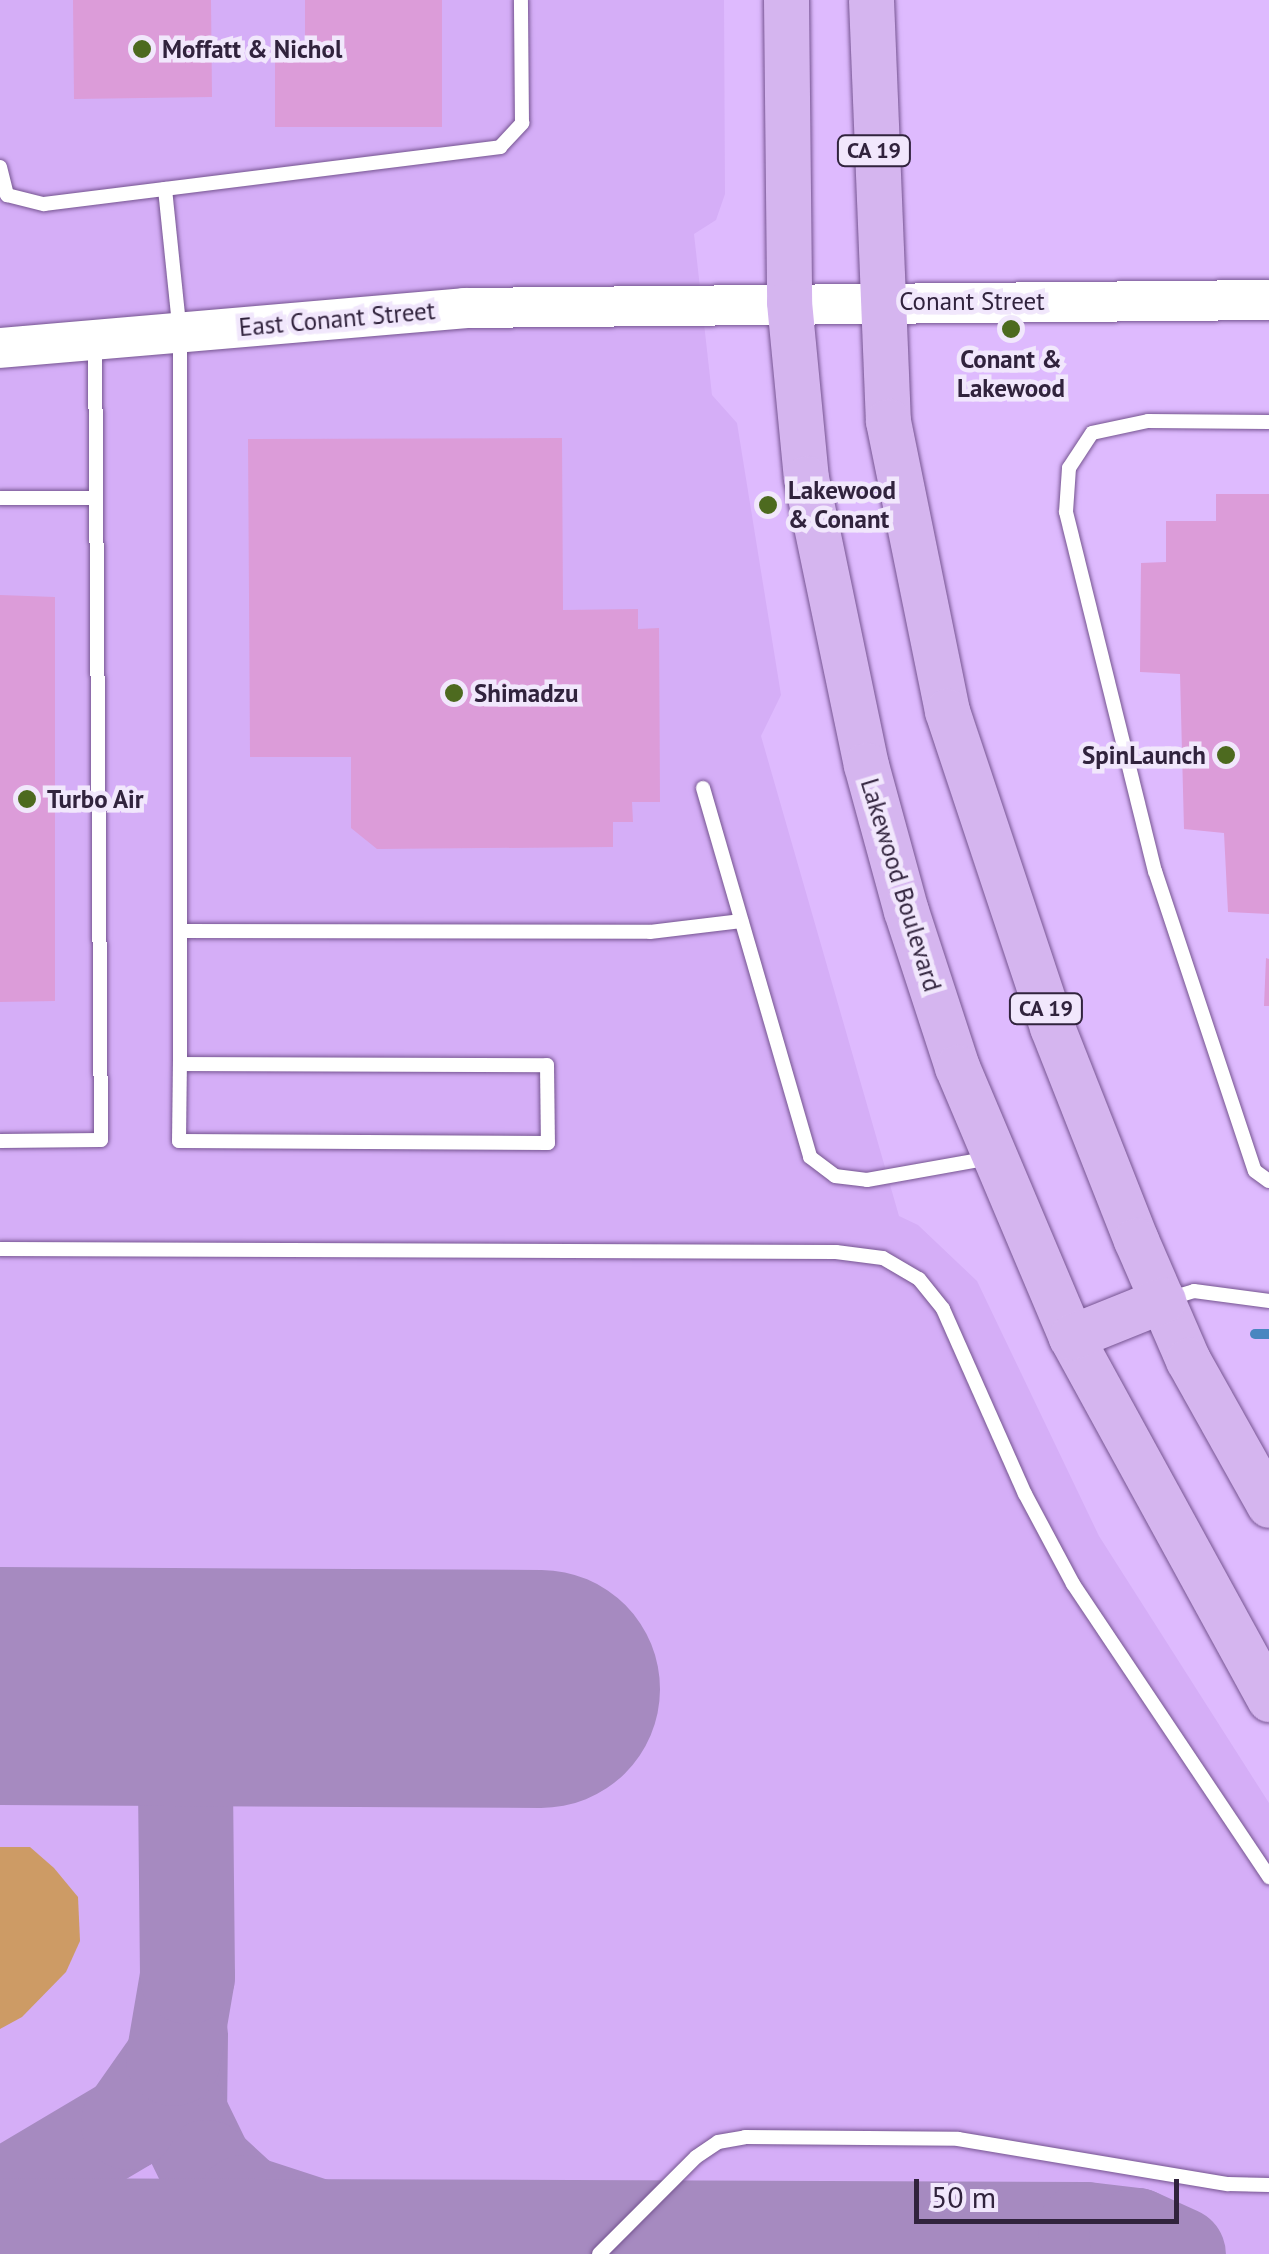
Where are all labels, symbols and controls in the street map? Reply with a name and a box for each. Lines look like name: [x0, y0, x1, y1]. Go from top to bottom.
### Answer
place label: Moffatt & Nichol: [162, 34, 342, 64]
marker: Moffatt & Nichol: [131, 38, 153, 60]
road number: CA 19: [834, 134, 914, 168]
street label: Conant Street: [899, 286, 1045, 316]
street label: East Conant Street: [238, 295, 436, 343]
marker: Conant & Lakewood: [1000, 318, 1022, 340]
place label: Conant & Lakewood: [957, 345, 1065, 404]
place label: Lakewood & Conant: [788, 476, 896, 535]
marker: Lakewood & Conant: [757, 494, 779, 516]
place label: Shimadzu: [474, 678, 578, 708]
marker: Shimadzu: [443, 682, 465, 704]
place label: SpinLaunch: [1082, 740, 1206, 770]
marker: SpinLaunch: [1215, 744, 1237, 766]
street label: Lakewood Boulevard: [854, 775, 948, 995]
place label: Turbo Air: [47, 784, 145, 814]
marker: Turbo Air: [16, 788, 38, 810]
road number: CA 19: [1006, 992, 1086, 1026]
scale bar: [919, 2159, 1184, 2221]
text: 50 m: [931, 2177, 996, 2216]

